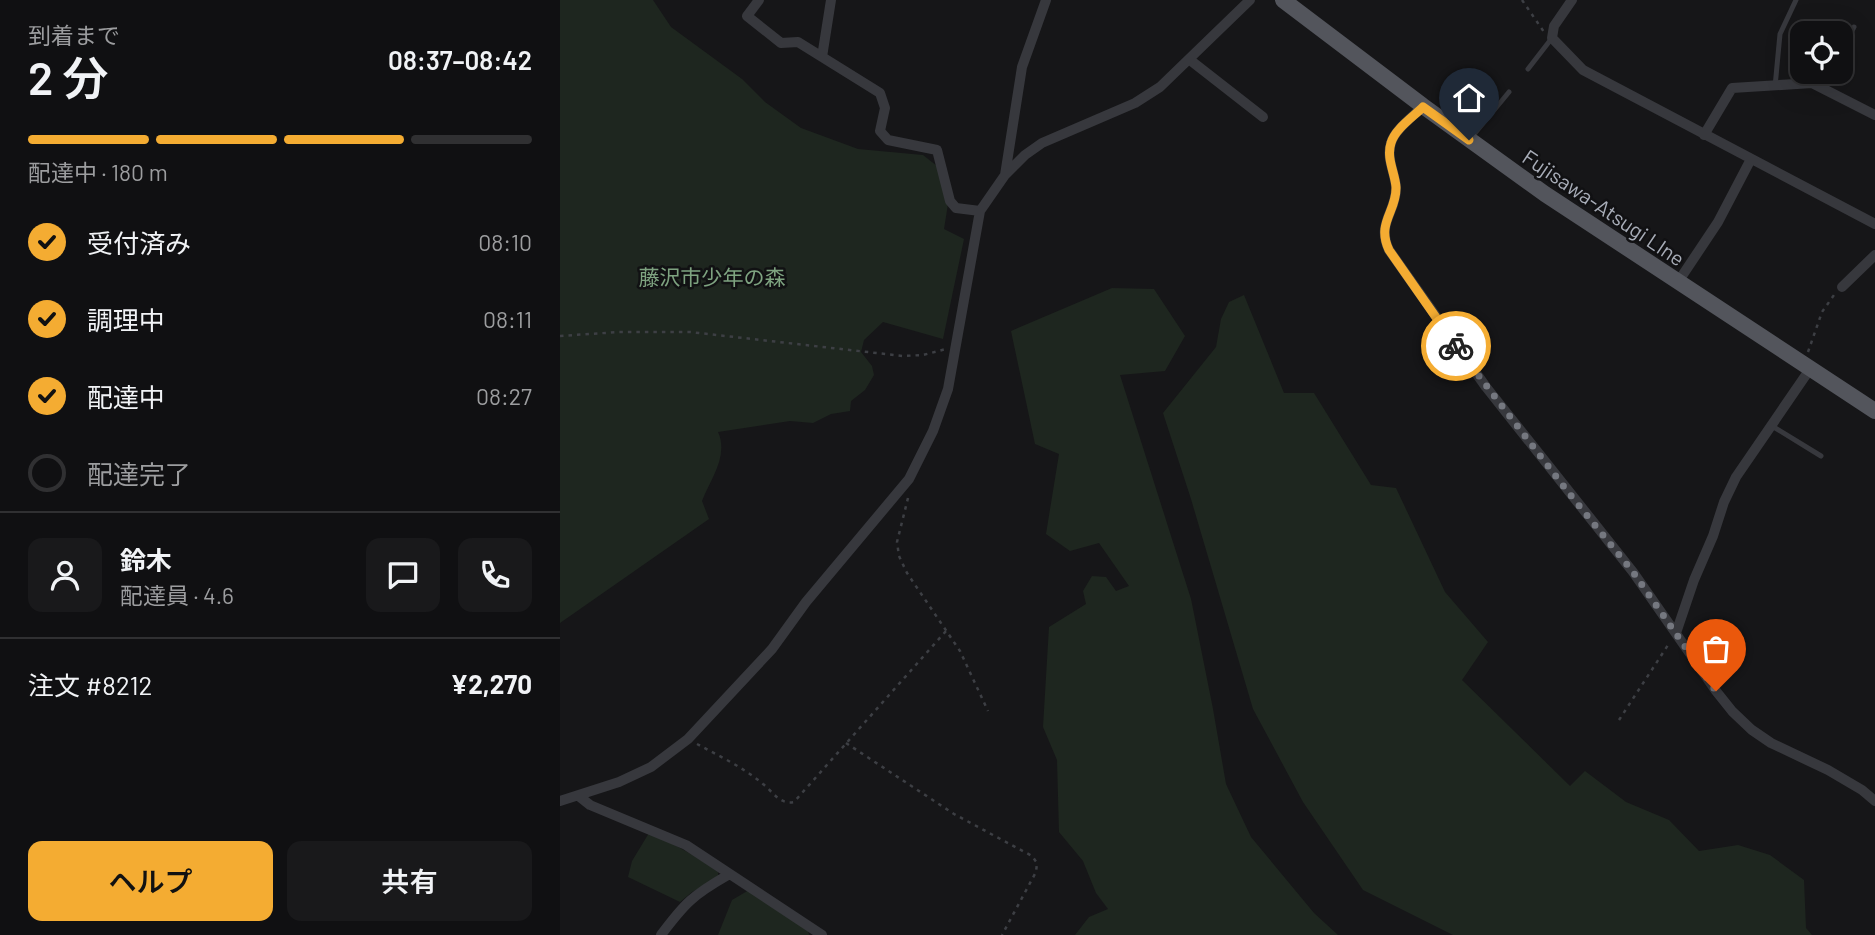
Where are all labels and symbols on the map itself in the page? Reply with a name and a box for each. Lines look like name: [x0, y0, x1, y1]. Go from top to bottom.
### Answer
pin: [1439, 68, 1499, 140]
street label: Fujisawa-Atsugi LIne: [1518, 144, 1690, 270]
park label: 藤沢市少年の森: [639, 264, 786, 289]
courier: [1421, 311, 1491, 381]
pin: [1686, 619, 1746, 691]

